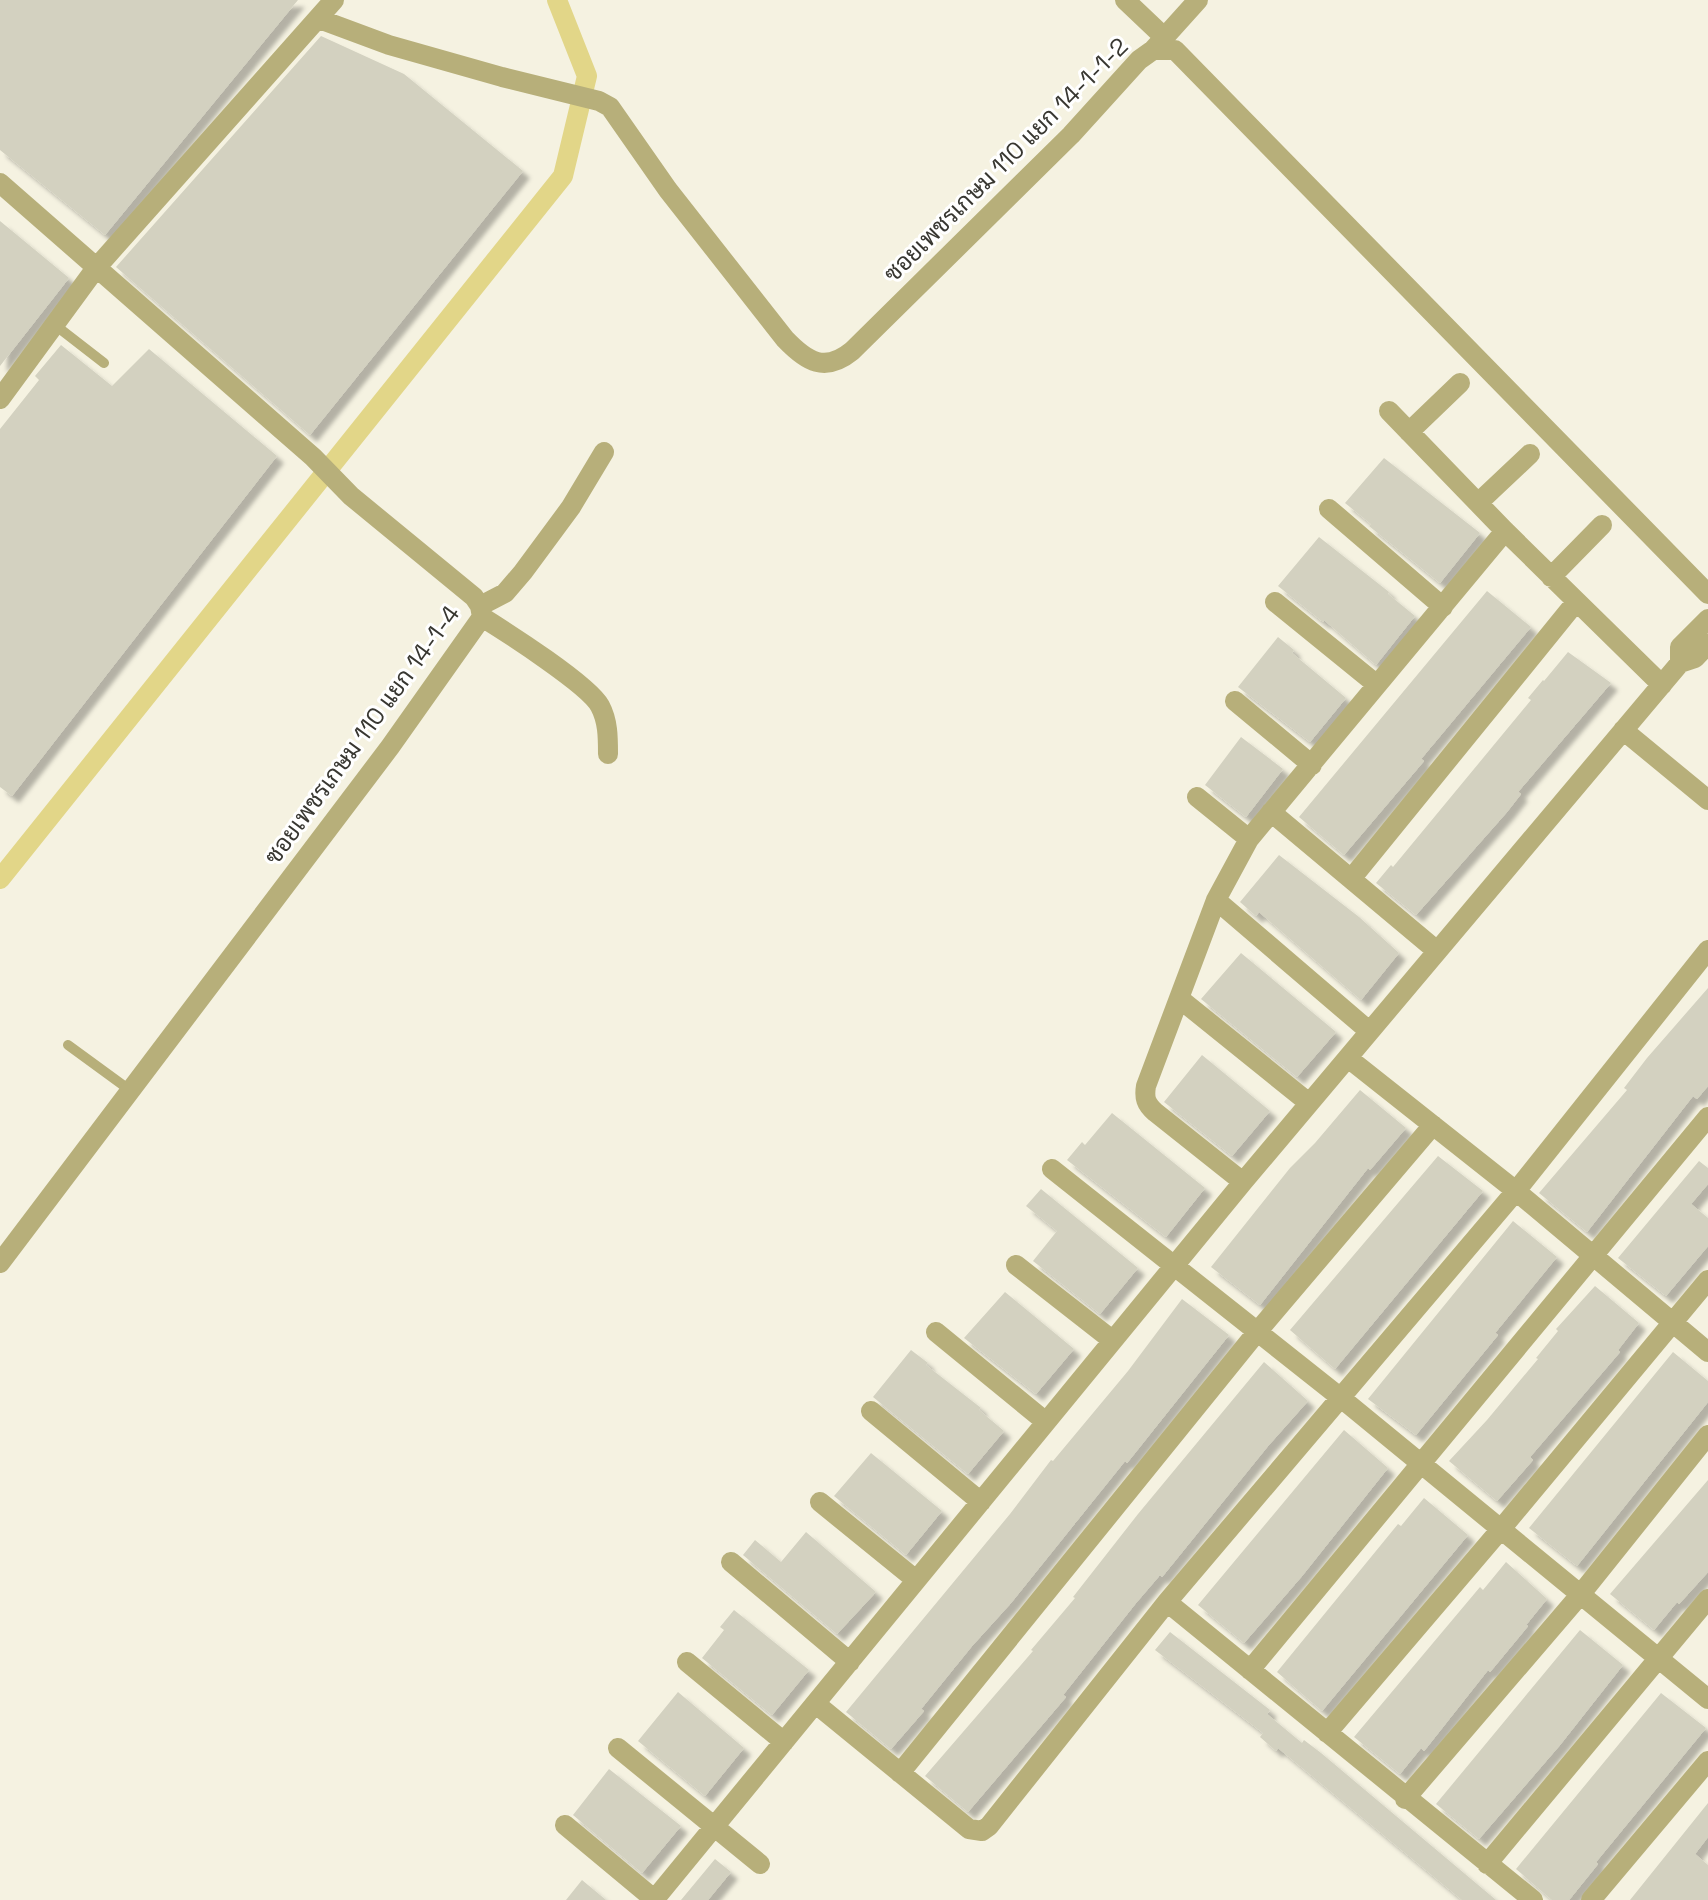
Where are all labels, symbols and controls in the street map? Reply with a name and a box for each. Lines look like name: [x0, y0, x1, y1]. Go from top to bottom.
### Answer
street label: ซอยเพชรเกษม 110 แยก 14-1-1-2: [877, 31, 1135, 289]
street label: ซอยเพชรเกษม 110 แยก 14-1-4: [257, 599, 466, 870]

